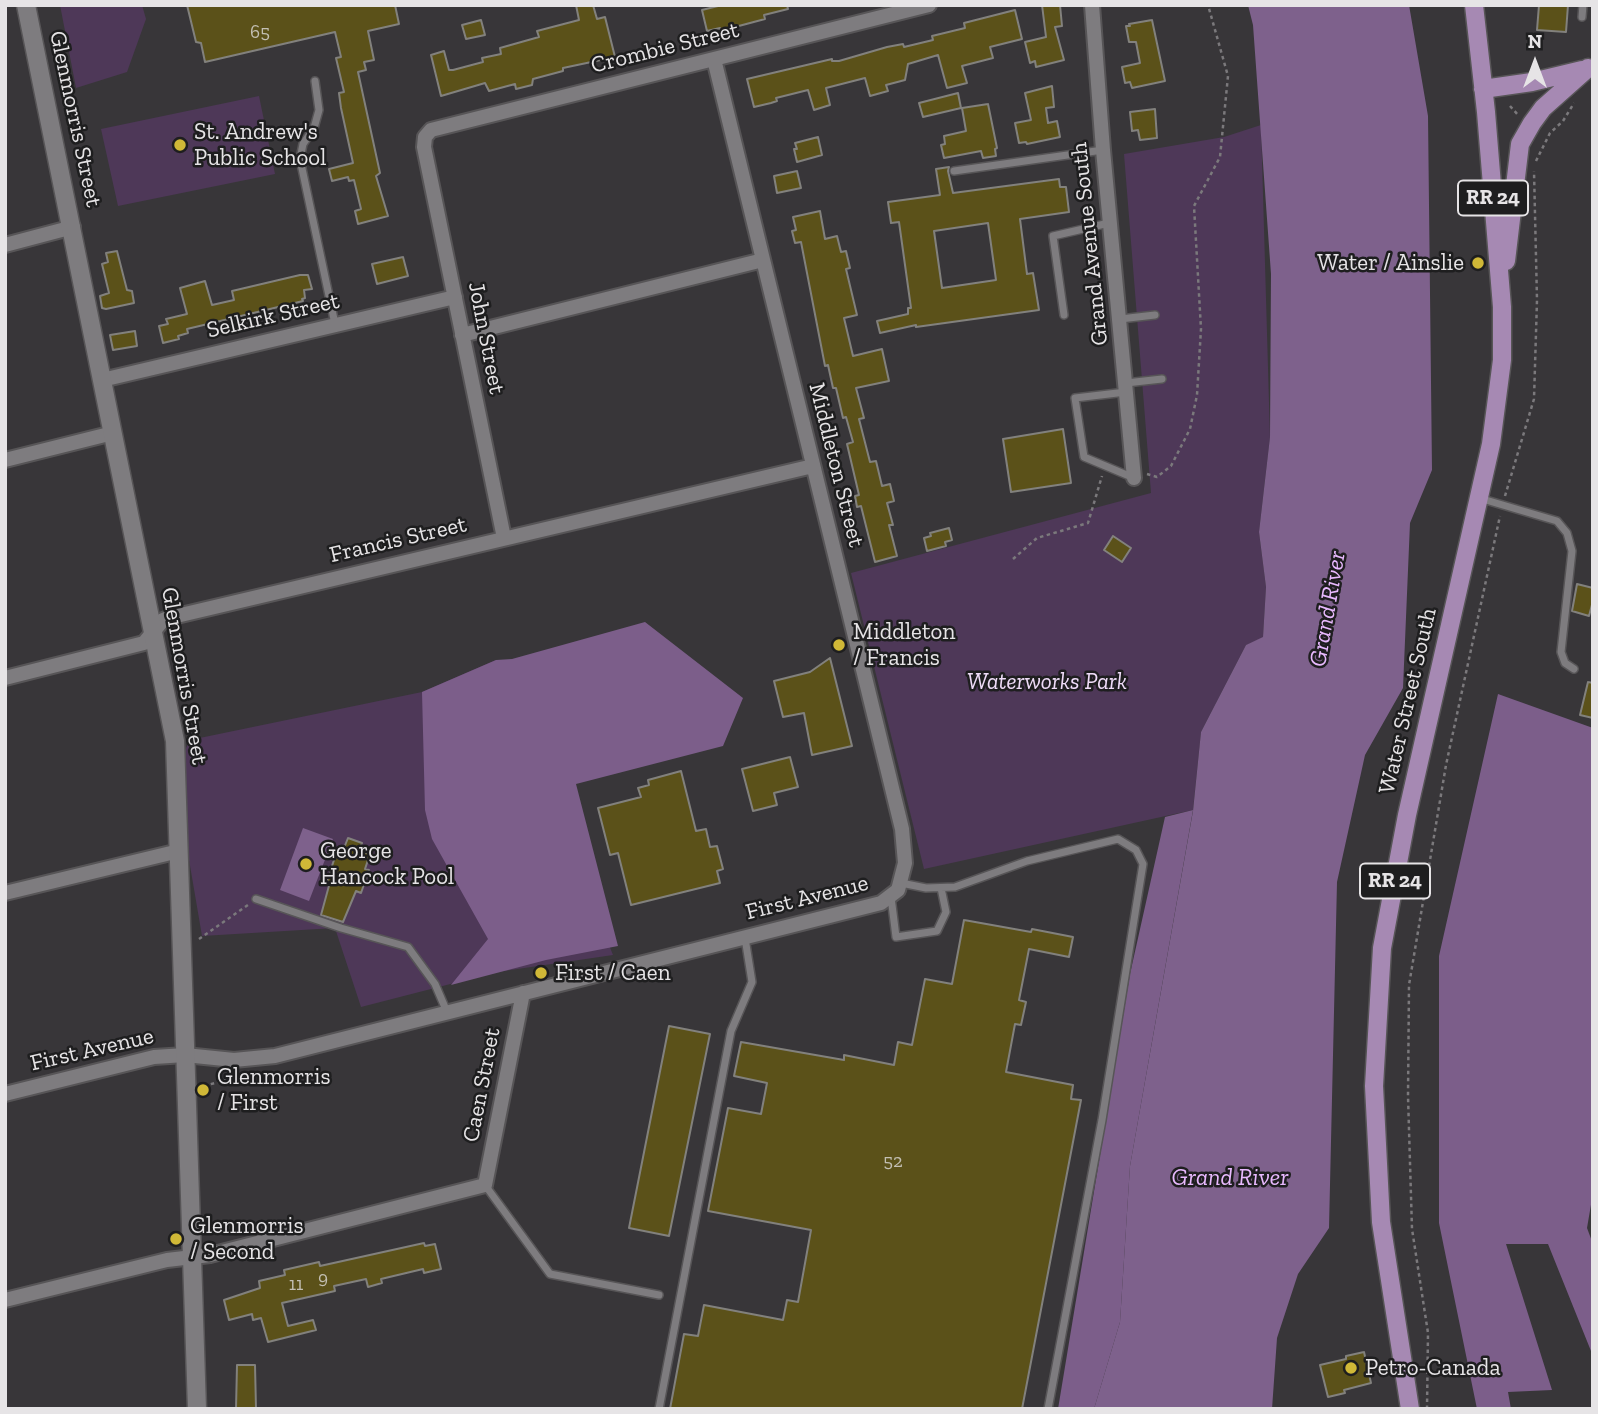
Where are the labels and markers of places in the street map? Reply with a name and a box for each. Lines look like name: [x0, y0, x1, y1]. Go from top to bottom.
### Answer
place label: St. Andrew's Public School: [194, 118, 326, 172]
marker: St. Andrew's Public School: [172, 137, 188, 153]
place label: Water / Ainslie: [1317, 249, 1464, 277]
marker: Water / Ainslie: [1470, 255, 1486, 271]
place label: Middleton / Francis: [853, 618, 955, 672]
marker: Middleton / Francis: [831, 637, 847, 653]
place label: George Hancock Pool: [320, 837, 454, 891]
marker: George Hancock Pool: [298, 856, 314, 872]
place label: First / Caen: [555, 959, 671, 987]
marker: First / Caen: [533, 965, 549, 981]
place label: Glenmorris / First: [217, 1063, 330, 1117]
marker: Glenmorris / First: [195, 1082, 211, 1098]
place label: Glenmorris / Second: [190, 1212, 303, 1266]
marker: Glenmorris / Second: [168, 1231, 184, 1247]
place label: Petro-Canada: [1365, 1354, 1500, 1382]
marker: Petro-Canada: [1343, 1360, 1359, 1376]

